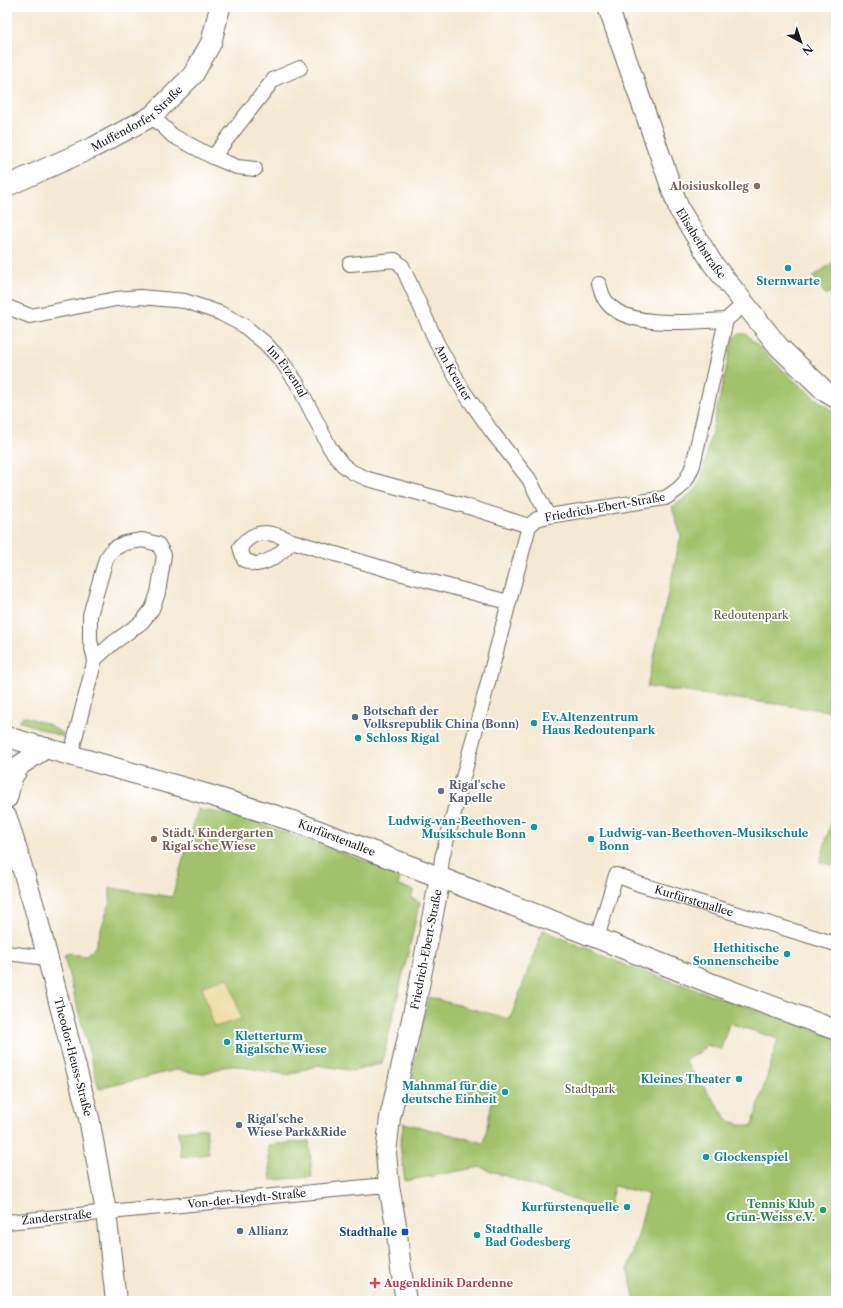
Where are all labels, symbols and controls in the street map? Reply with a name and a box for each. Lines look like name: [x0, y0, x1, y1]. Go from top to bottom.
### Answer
north arrow: [781, 22, 821, 62]
text: N: [799, 41, 816, 58]
street label: Muffendorfer Straße: [88, 83, 185, 154]
place label: Aloisiuskolleg: [669, 179, 750, 193]
marker: Aloisiuskolleg: [752, 181, 762, 191]
street label: Elisabethstraße: [673, 206, 729, 282]
marker: Sternwarte: [783, 263, 793, 273]
place label: Sternwarte: [756, 274, 820, 288]
street label: Am Kreuter: [432, 341, 475, 404]
street label: Im Etzental: [264, 343, 310, 400]
street label: Friedrich-Ebert-Straße: [544, 490, 666, 524]
park label: Redoutenpark: [714, 608, 789, 622]
place label: Botschaft der Volksrepublik China (Bonn): [362, 704, 519, 731]
place label: Ev.Altenzentrum Haus Redoutenpark: [542, 710, 656, 737]
marker: Botschaft der Volksrepublik China (Bonn): [350, 712, 360, 722]
marker: Ev.Altenzentrum Haus Redoutenpark: [529, 718, 539, 728]
place label: Schloss Rigal: [366, 731, 440, 745]
marker: Schloss Rigal: [353, 733, 363, 743]
place label: Rigal'sche Kapelle: [449, 778, 506, 805]
marker: Rigal'sche Kapelle: [436, 786, 446, 796]
place label: Ludwig-van-Beethoven- Musikschule Bonn: [388, 814, 526, 841]
street label: Kurfürstenallee: [296, 817, 377, 859]
marker: Ludwig-van-Beethoven- Musikschule Bonn: [529, 822, 539, 832]
place label: Städt. Kindergarten Rigal´sche Wiese: [162, 826, 274, 853]
place label: Ludwig-van-Beethoven-Musikschule Bonn: [599, 826, 809, 853]
marker: Städt. Kindergarten Rigal´sche Wiese: [149, 834, 159, 844]
marker: Ludwig-van-Beethoven-Musikschule Bonn: [586, 834, 596, 844]
street label: Kurfürstenallee: [653, 882, 735, 919]
street label: Friedrich-Ebert-Straße: [407, 888, 445, 1011]
place label: Hethitische Sonnenscheibe: [693, 941, 779, 968]
marker: Hethitische Sonnenscheibe: [782, 949, 792, 959]
street label: Theodor-Heuss-Straße: [51, 996, 95, 1118]
place label: Kletterturm Rigalsche Wiese: [235, 1029, 327, 1056]
marker: Kletterturm Rigalsche Wiese: [222, 1037, 232, 1047]
place label: Kleines Theater: [641, 1072, 732, 1086]
marker: Kleines Theater: [734, 1074, 744, 1084]
place label: Mahnmal für die deutsche Einheit: [401, 1079, 498, 1106]
park label: Stadtpark: [565, 1082, 616, 1096]
marker: Mahnmal für die deutsche Einheit: [500, 1087, 510, 1097]
place label: Rigal'sche Wiese Park&Ride: [246, 1112, 347, 1139]
marker: Rigal'sche Wiese Park&Ride: [234, 1120, 244, 1130]
place label: Glockenspiel: [714, 1150, 788, 1164]
marker: Glockenspiel: [701, 1152, 711, 1162]
street label: Von-der-Heydt-Straße: [186, 1186, 307, 1211]
place label: Tennis Klub Grün-Weiss e.V.: [726, 1197, 815, 1224]
place label: Kurfürstenquelle: [521, 1200, 619, 1214]
marker: Kurfürstenquelle: [622, 1202, 632, 1212]
marker: Tennis Klub Grün-Weiss e.V.: [818, 1205, 828, 1215]
street label: Zanderstraße: [21, 1207, 93, 1228]
place label: Stadthalle Bad Godesberg: [485, 1222, 571, 1249]
place label: Allianz: [247, 1224, 288, 1238]
place label: Stadthalle: [339, 1225, 397, 1239]
marker: Allianz: [235, 1226, 245, 1236]
marker: Stadthalle: [400, 1227, 410, 1237]
marker: Stadthalle Bad Godesberg: [472, 1230, 482, 1240]
place label: Augenklinik Dardenne: [383, 1276, 513, 1290]
marker: Augenklinik Dardenne: [369, 1277, 381, 1289]

